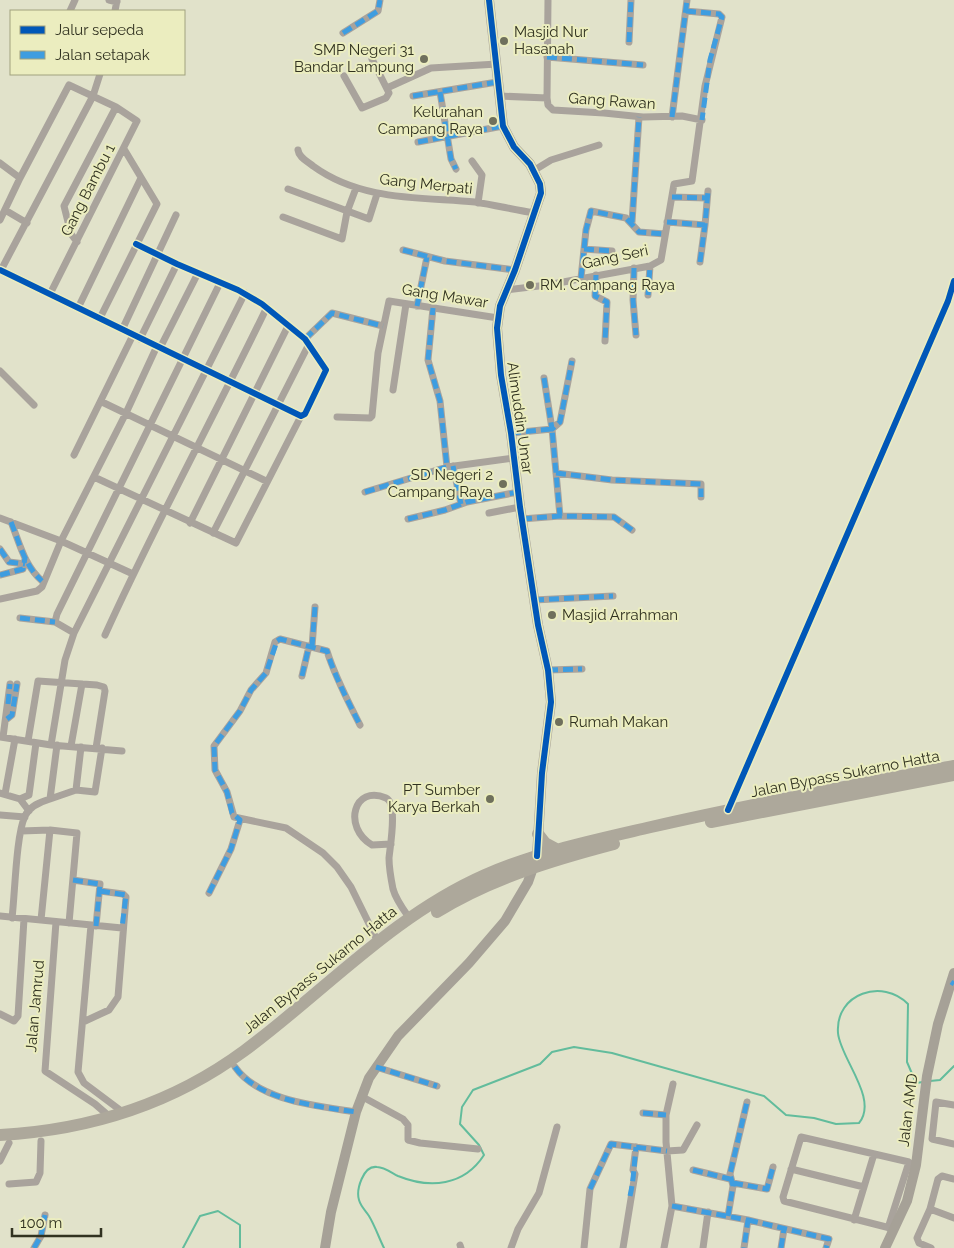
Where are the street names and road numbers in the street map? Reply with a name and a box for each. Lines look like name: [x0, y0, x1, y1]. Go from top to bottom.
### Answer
street label: Gang Rawan: [568, 89, 656, 113]
street label: Gang Bambu 1: [57, 140, 119, 239]
street label: Gang Merpati: [379, 170, 473, 198]
street label: Gang Seri: [580, 241, 650, 273]
street label: Gang Mawar: [401, 280, 490, 312]
street label: Alimuddin Umar: [503, 361, 537, 476]
street label: Jalan Bypass Sukarno Hatta: [749, 747, 941, 801]
street label: Jalan Bypass Sukarno Hatta: [240, 903, 400, 1037]
street label: Jalan Jamrud: [22, 959, 48, 1053]
street label: Jalan AMD: [895, 1072, 921, 1148]

